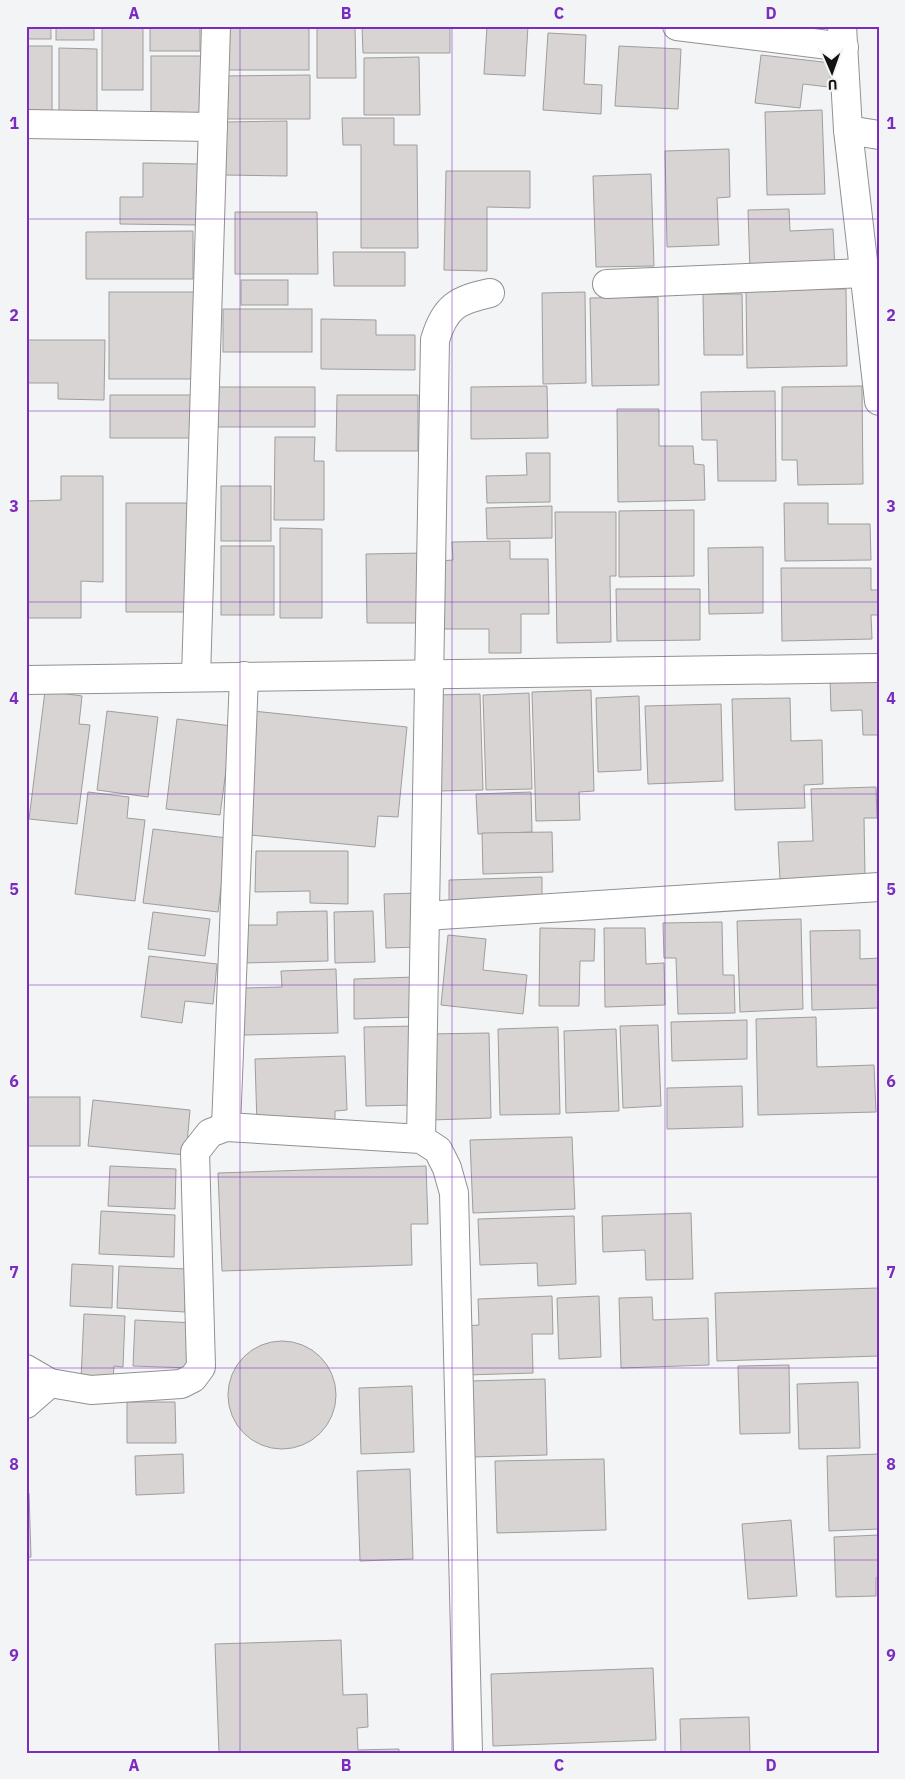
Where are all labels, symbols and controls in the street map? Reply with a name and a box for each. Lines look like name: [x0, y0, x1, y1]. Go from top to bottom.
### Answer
text: A: [129, 3, 140, 23]
text: B: [341, 3, 352, 23]
text: C: [554, 3, 564, 23]
text: D: [765, 3, 777, 23]
north arrow: [808, 48, 858, 98]
text: U: [827, 76, 838, 94]
text: 1: [9, 113, 19, 133]
text: 1: [886, 113, 896, 133]
text: 2: [9, 305, 19, 325]
text: 2: [886, 305, 896, 325]
text: 3: [9, 496, 19, 516]
text: 3: [886, 496, 896, 516]
text: 4: [9, 688, 19, 708]
text: 4: [886, 688, 896, 708]
text: 5: [9, 879, 19, 899]
text: 5: [886, 879, 896, 899]
text: 6: [9, 1071, 19, 1091]
text: 6: [886, 1071, 896, 1091]
text: 7: [9, 1262, 19, 1282]
text: 7: [886, 1262, 896, 1282]
text: 8: [9, 1454, 19, 1474]
text: 8: [886, 1454, 896, 1474]
text: 9: [9, 1645, 19, 1665]
text: 9: [886, 1645, 896, 1665]
text: A: [129, 1755, 140, 1775]
text: B: [341, 1755, 352, 1775]
text: C: [554, 1755, 564, 1775]
text: D: [765, 1755, 777, 1775]

